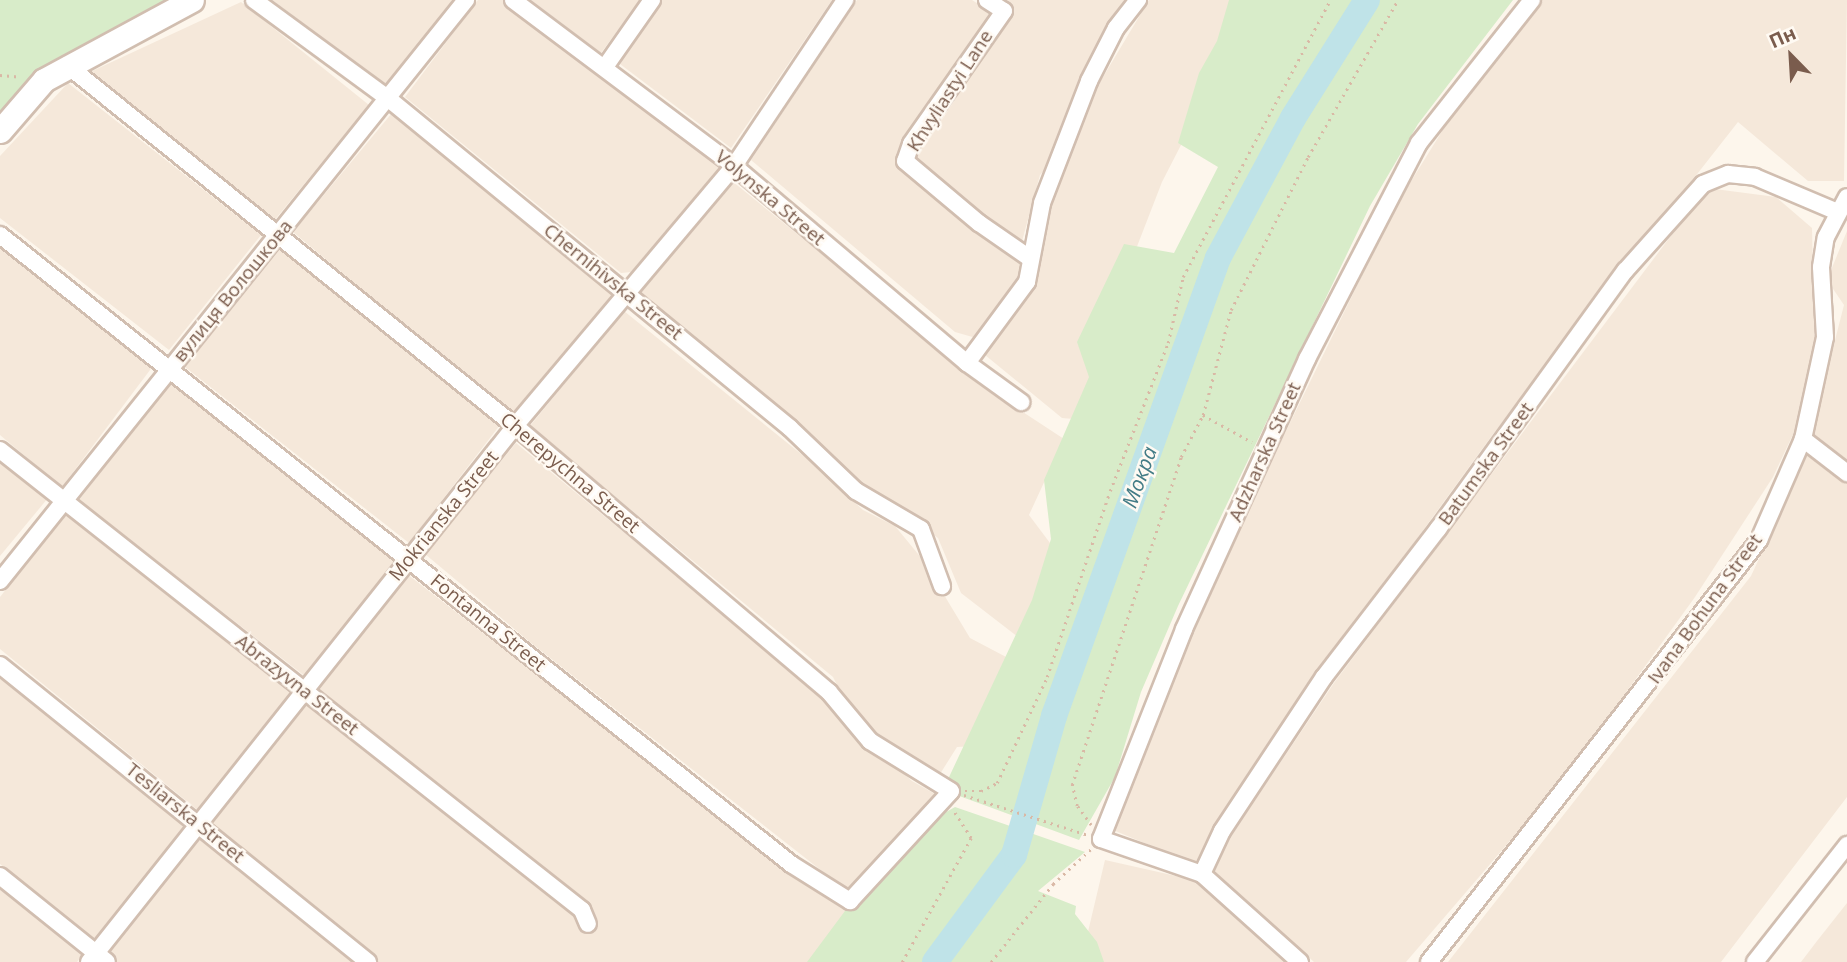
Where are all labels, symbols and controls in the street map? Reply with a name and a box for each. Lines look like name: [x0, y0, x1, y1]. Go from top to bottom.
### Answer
text: Пн: [1765, 19, 1800, 54]
north arrow: [1756, 21, 1826, 91]
street label: Khvyliastyi Lane: [902, 26, 998, 156]
street label: Volynska Street: [710, 145, 830, 251]
street label: вулиця Волошкова: [169, 215, 297, 367]
street label: Chernihivska Street: [539, 219, 687, 345]
street label: Adzharska Street: [1224, 379, 1306, 525]
street label: Batumska Street: [1434, 398, 1538, 530]
street label: Cherepychna Street: [496, 408, 644, 538]
water label: Мокра: [1116, 443, 1162, 511]
street label: Mokrianska Street: [385, 446, 503, 586]
street label: Ivana Bohuna Street: [1643, 530, 1767, 688]
street label: Fontanna Street: [426, 569, 550, 677]
street label: Abrazyvna Street: [231, 630, 363, 740]
street label: Tesliarska Street: [121, 758, 249, 868]

